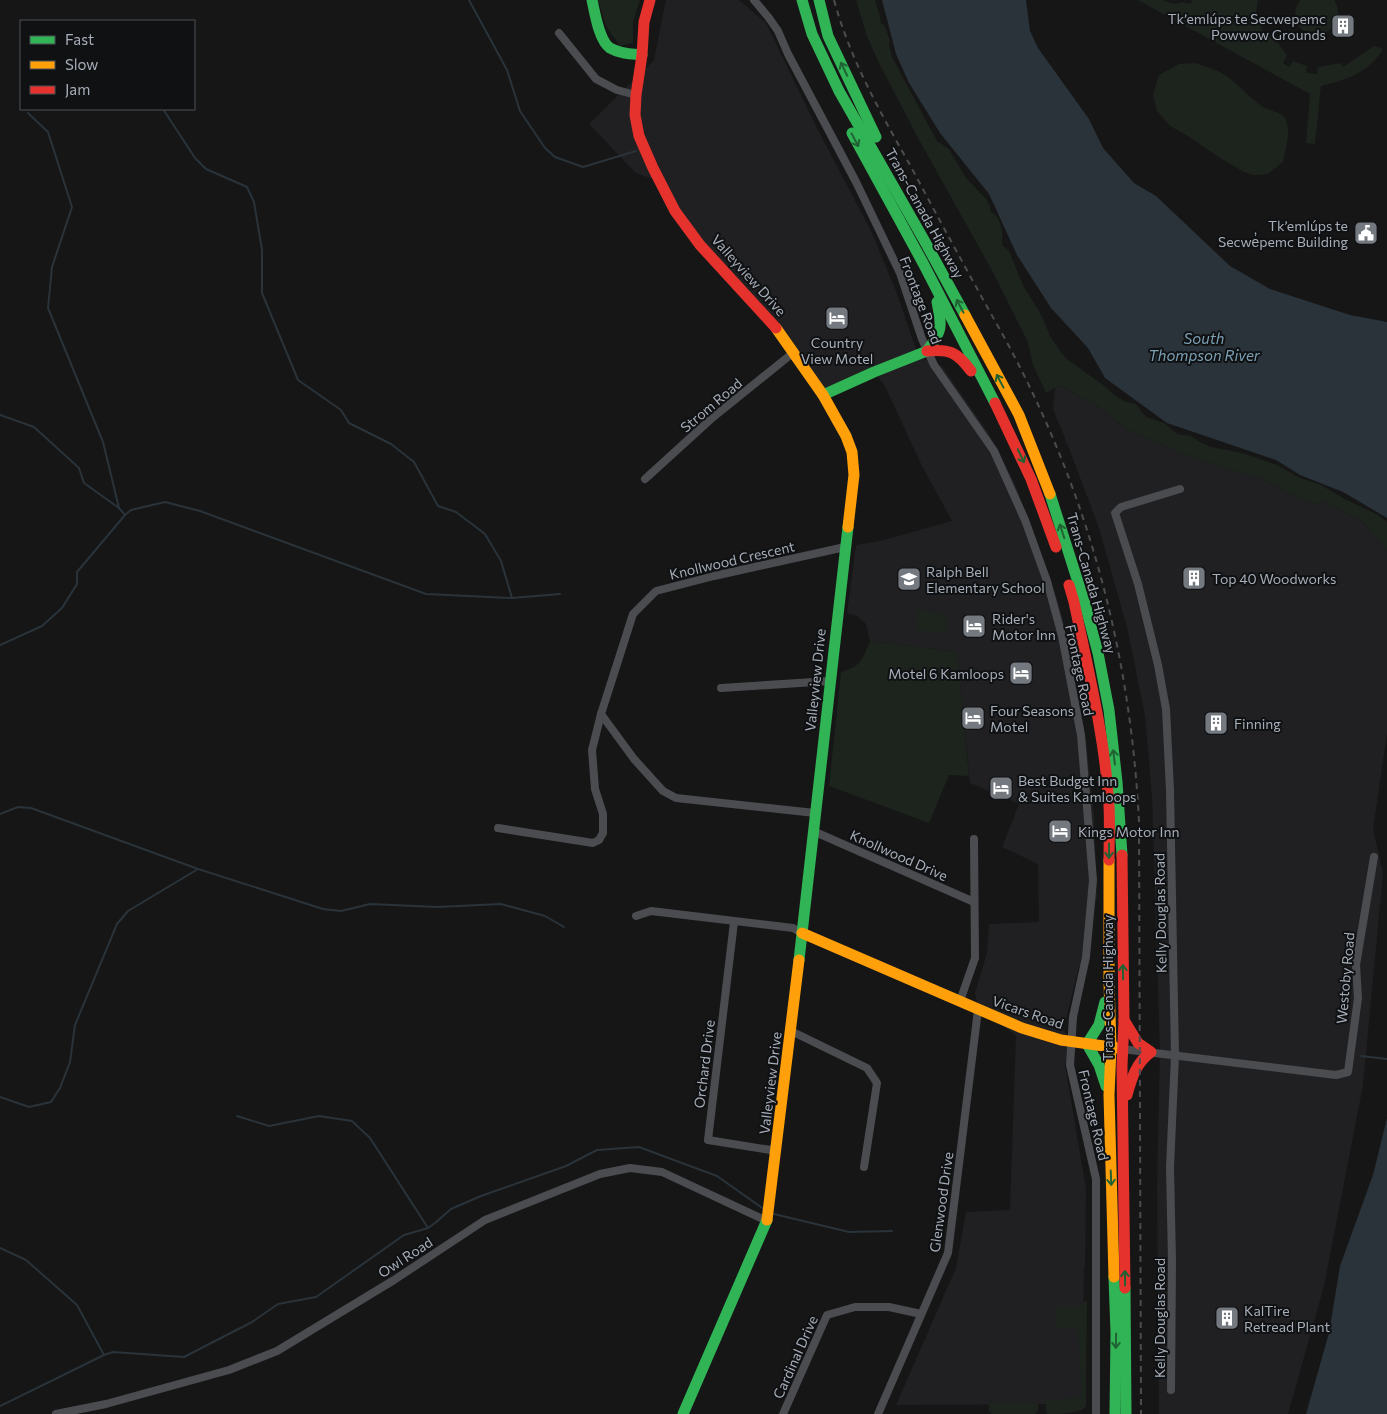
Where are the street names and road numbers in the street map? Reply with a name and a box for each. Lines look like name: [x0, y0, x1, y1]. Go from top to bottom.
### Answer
street label: Trans-Canada Highway: [882, 145, 968, 281]
street label: Valleyview Drive: [708, 231, 790, 319]
street label: Frontage Road: [896, 254, 946, 346]
street label: Strom Road: [677, 374, 745, 436]
street label: Trans-Canada Highway: [1064, 510, 1120, 656]
street label: Knollwood Crescent: [668, 537, 797, 583]
street label: Frontage Road: [1062, 623, 1098, 717]
street label: Valleyview Drive: [801, 628, 829, 732]
street label: Knollwood Drive: [848, 826, 950, 884]
street label: Kelly Douglas Road: [1150, 853, 1170, 973]
street label: Trans-Canada Highway: [1099, 915, 1116, 1061]
street label: Westoby Road: [1333, 932, 1357, 1024]
street label: Vicars Road: [990, 992, 1066, 1032]
street label: Orchard Drive: [690, 1019, 718, 1109]
street label: Valleyview Drive: [755, 1031, 785, 1135]
street label: Frontage Road: [1075, 1068, 1113, 1162]
street label: Glenwood Drive: [926, 1151, 956, 1253]
street label: Owl Road: [375, 1233, 435, 1281]
street label: Kelly Douglas Road: [1151, 1258, 1168, 1378]
street label: Cardinal Drive: [769, 1313, 821, 1401]

